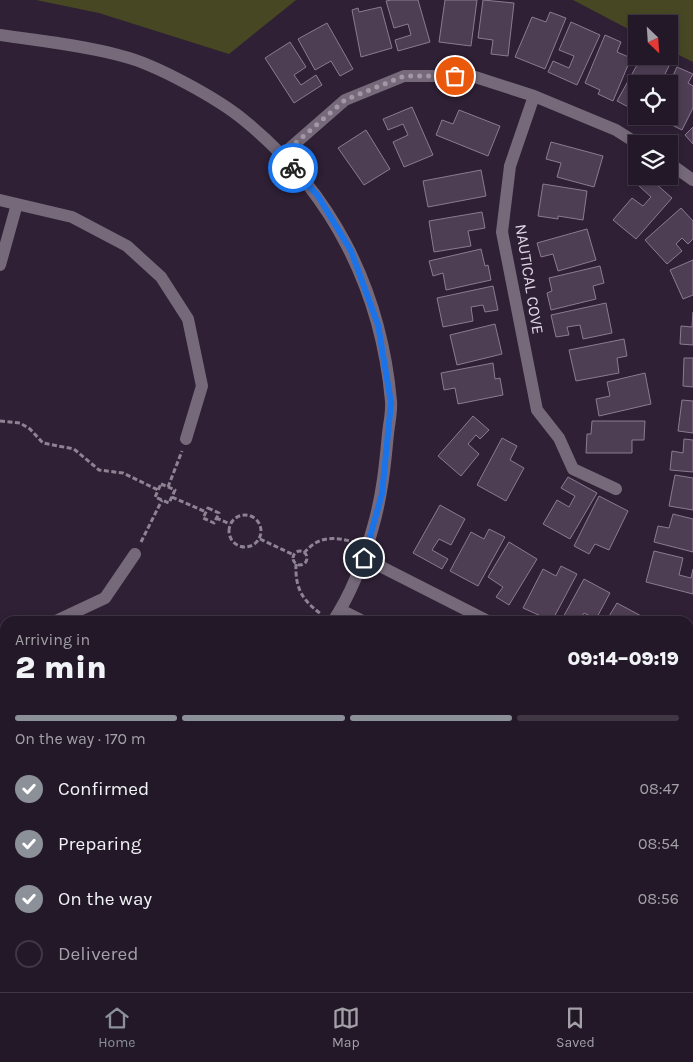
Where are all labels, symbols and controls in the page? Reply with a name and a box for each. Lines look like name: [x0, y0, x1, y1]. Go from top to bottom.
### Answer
north arrow: [628, 15, 678, 65]
map controls: [628, 15, 678, 185]
pin: [434, 55, 476, 97]
icon: bag: [441, 62, 469, 90]
button: locate: [628, 75, 678, 125]
button: layers: [628, 135, 678, 185]
courier: [268, 143, 318, 193]
icon: bike: [279, 154, 307, 182]
street label: NAUTICAL COVE: [511, 223, 548, 336]
pin: [343, 537, 385, 579]
icon: home: [350, 544, 378, 572]
text: Arriving in: [15, 630, 90, 649]
text: 09:14–09:19: [567, 648, 679, 670]
text: 2 min: [15, 649, 107, 686]
text: On the way · 170 m: [15, 729, 146, 748]
icon: check: [15, 775, 43, 803]
text: Confirmed: [58, 778, 149, 800]
text: 08:47: [640, 779, 679, 798]
icon: check: [15, 830, 43, 858]
text: Preparing: [58, 833, 141, 855]
text: 08:54: [638, 834, 679, 853]
icon: check: [15, 885, 43, 913]
text: On the way: [58, 888, 152, 910]
text: 08:56: [638, 889, 679, 908]
text: Delivered: [58, 943, 138, 965]
tab: Home: [98, 1004, 135, 1051]
tab: Map: [332, 1004, 360, 1051]
tab: Saved: [556, 1004, 595, 1051]

